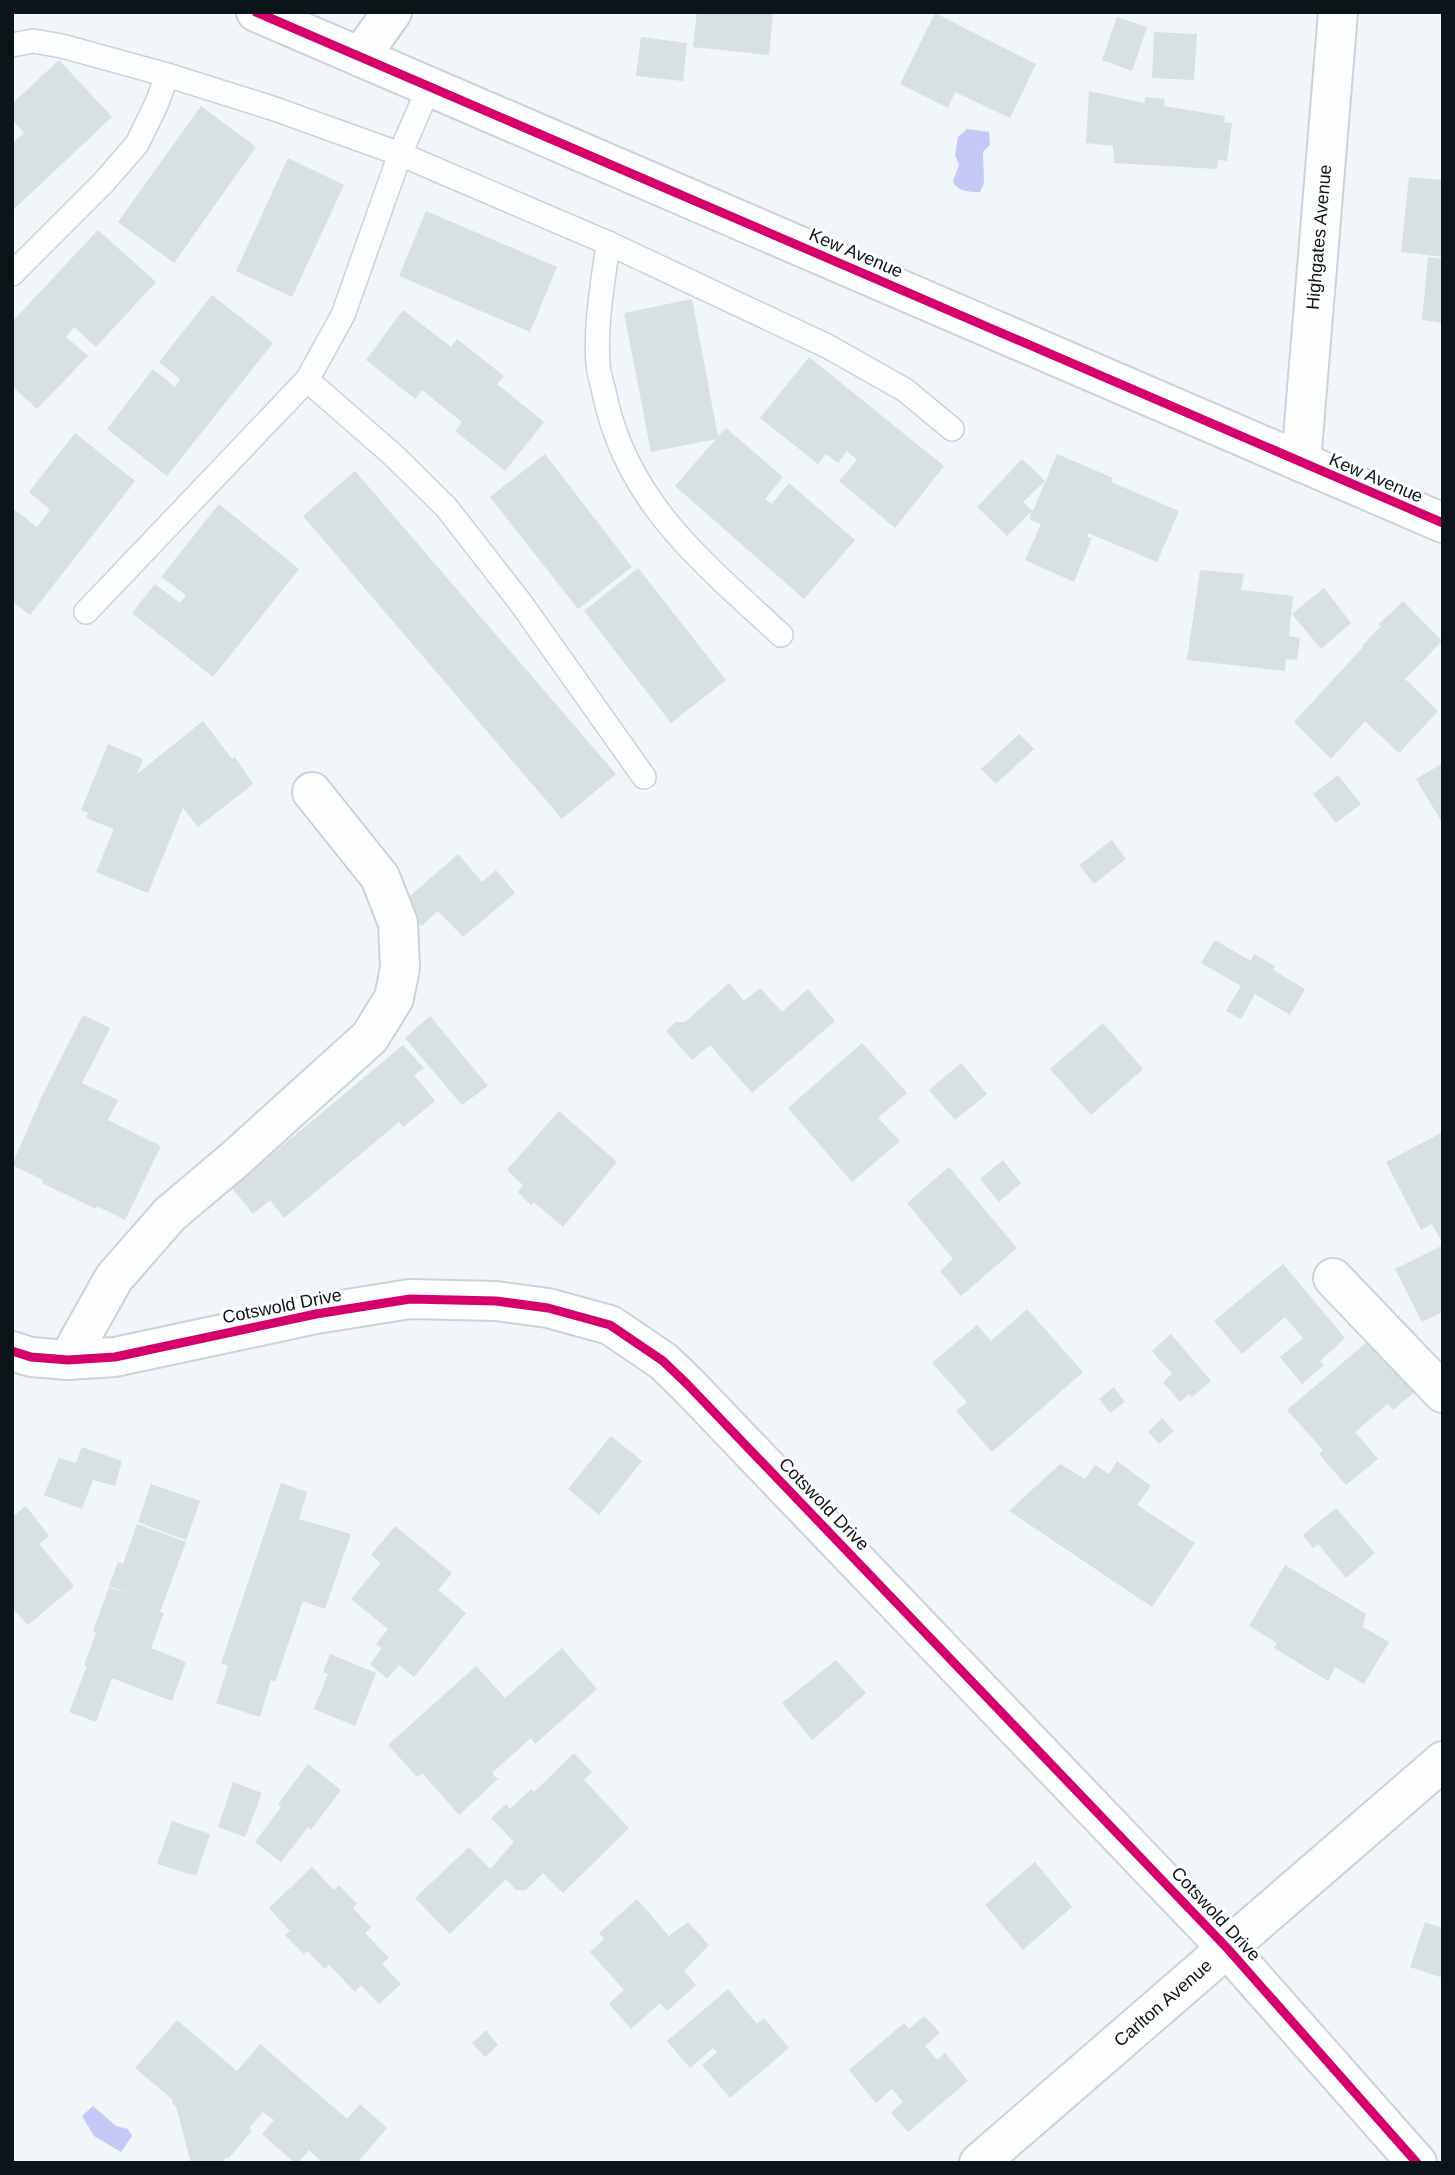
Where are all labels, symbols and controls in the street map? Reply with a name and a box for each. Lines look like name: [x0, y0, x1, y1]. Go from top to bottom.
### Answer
street label: Highgates Avenue: [1303, 164, 1335, 310]
street label: Kew Avenue: [806, 224, 906, 282]
street label: Kew Avenue: [1326, 449, 1426, 507]
street label: Cotswold Drive: [221, 1285, 343, 1327]
street label: Cotswold Drive: [775, 1454, 873, 1554]
street label: Cotswold Drive: [1167, 1863, 1265, 1965]
street label: Carlton Avenue: [1110, 1955, 1216, 2051]

